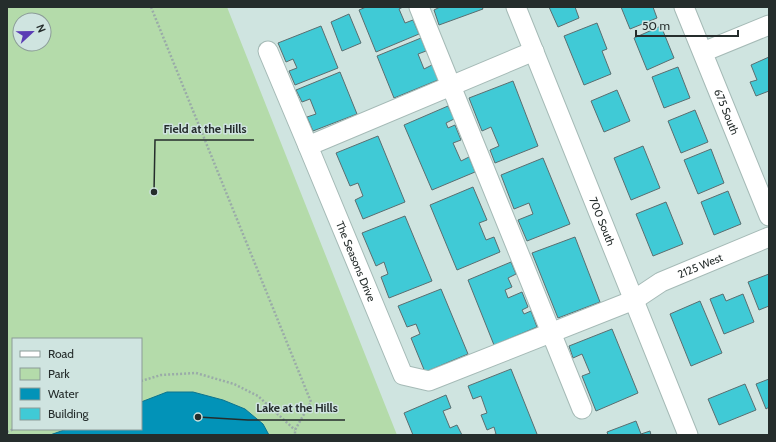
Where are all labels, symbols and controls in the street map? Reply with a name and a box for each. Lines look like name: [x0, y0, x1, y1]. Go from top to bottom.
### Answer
north arrow: [12, 12, 52, 52]
scale bar: [636, 12, 738, 38]
text: 50 m: [642, 18, 670, 33]
text: N: [33, 22, 49, 34]
street label: 675 South: [711, 87, 742, 137]
callout: Field at the Hills: [155, 116, 254, 140]
text: Field at the Hills: [163, 121, 247, 136]
street label: 700 South: [586, 195, 618, 248]
street label: The Seasons Drive: [333, 219, 379, 304]
street label: 2125 West: [676, 250, 725, 281]
legend: [12, 338, 142, 430]
text: Road: [48, 346, 74, 361]
text: Park: [48, 366, 70, 381]
text: Water: [48, 386, 79, 401]
callout: Lake at the Hills: [248, 396, 345, 420]
text: Lake at the Hills: [256, 400, 338, 415]
text: Building: [48, 406, 90, 421]

